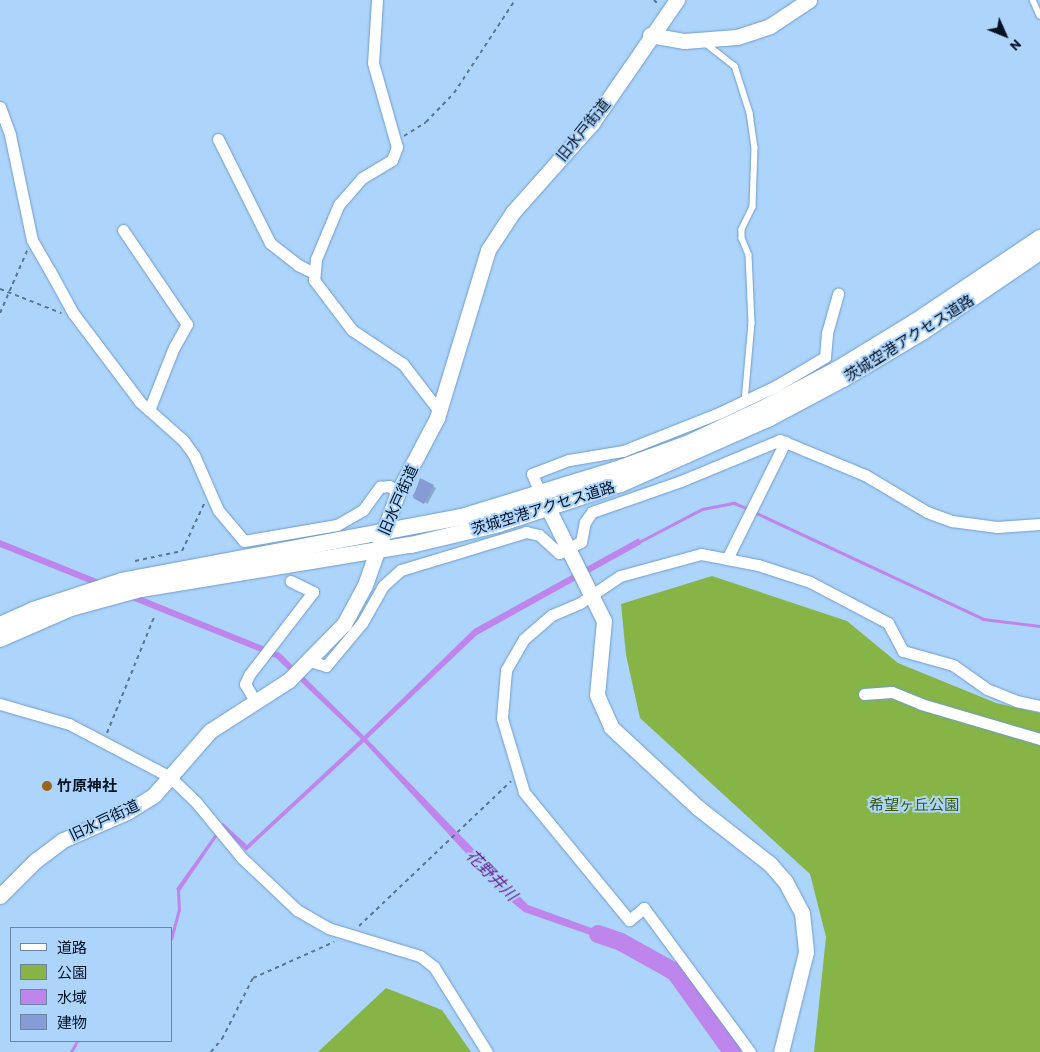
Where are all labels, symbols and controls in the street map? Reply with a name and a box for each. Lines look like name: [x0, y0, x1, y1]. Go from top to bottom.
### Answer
north arrow: [980, 10, 1030, 60]
text: N: [1007, 37, 1025, 55]
street label: 旧水戸街道: [552, 95, 614, 165]
street label: 茨城空港アクセス道路: [841, 291, 977, 385]
street label: 旧水戸街道: [375, 462, 421, 538]
street label: 茨城空港アクセス道路: [469, 477, 617, 539]
place label: 竹原神社: [57, 777, 117, 795]
marker: 竹原神社: [41, 780, 53, 792]
street label: 旧水戸街道: [66, 796, 142, 844]
park label: 希望ヶ丘公園: [869, 796, 959, 814]
water label: 花野井川: [463, 846, 521, 904]
legend: [10, 927, 172, 1042]
text: 道路: [57, 938, 87, 956]
text: 公園: [57, 963, 87, 981]
text: 水域: [57, 988, 87, 1006]
text: 建物: [57, 1013, 87, 1031]

